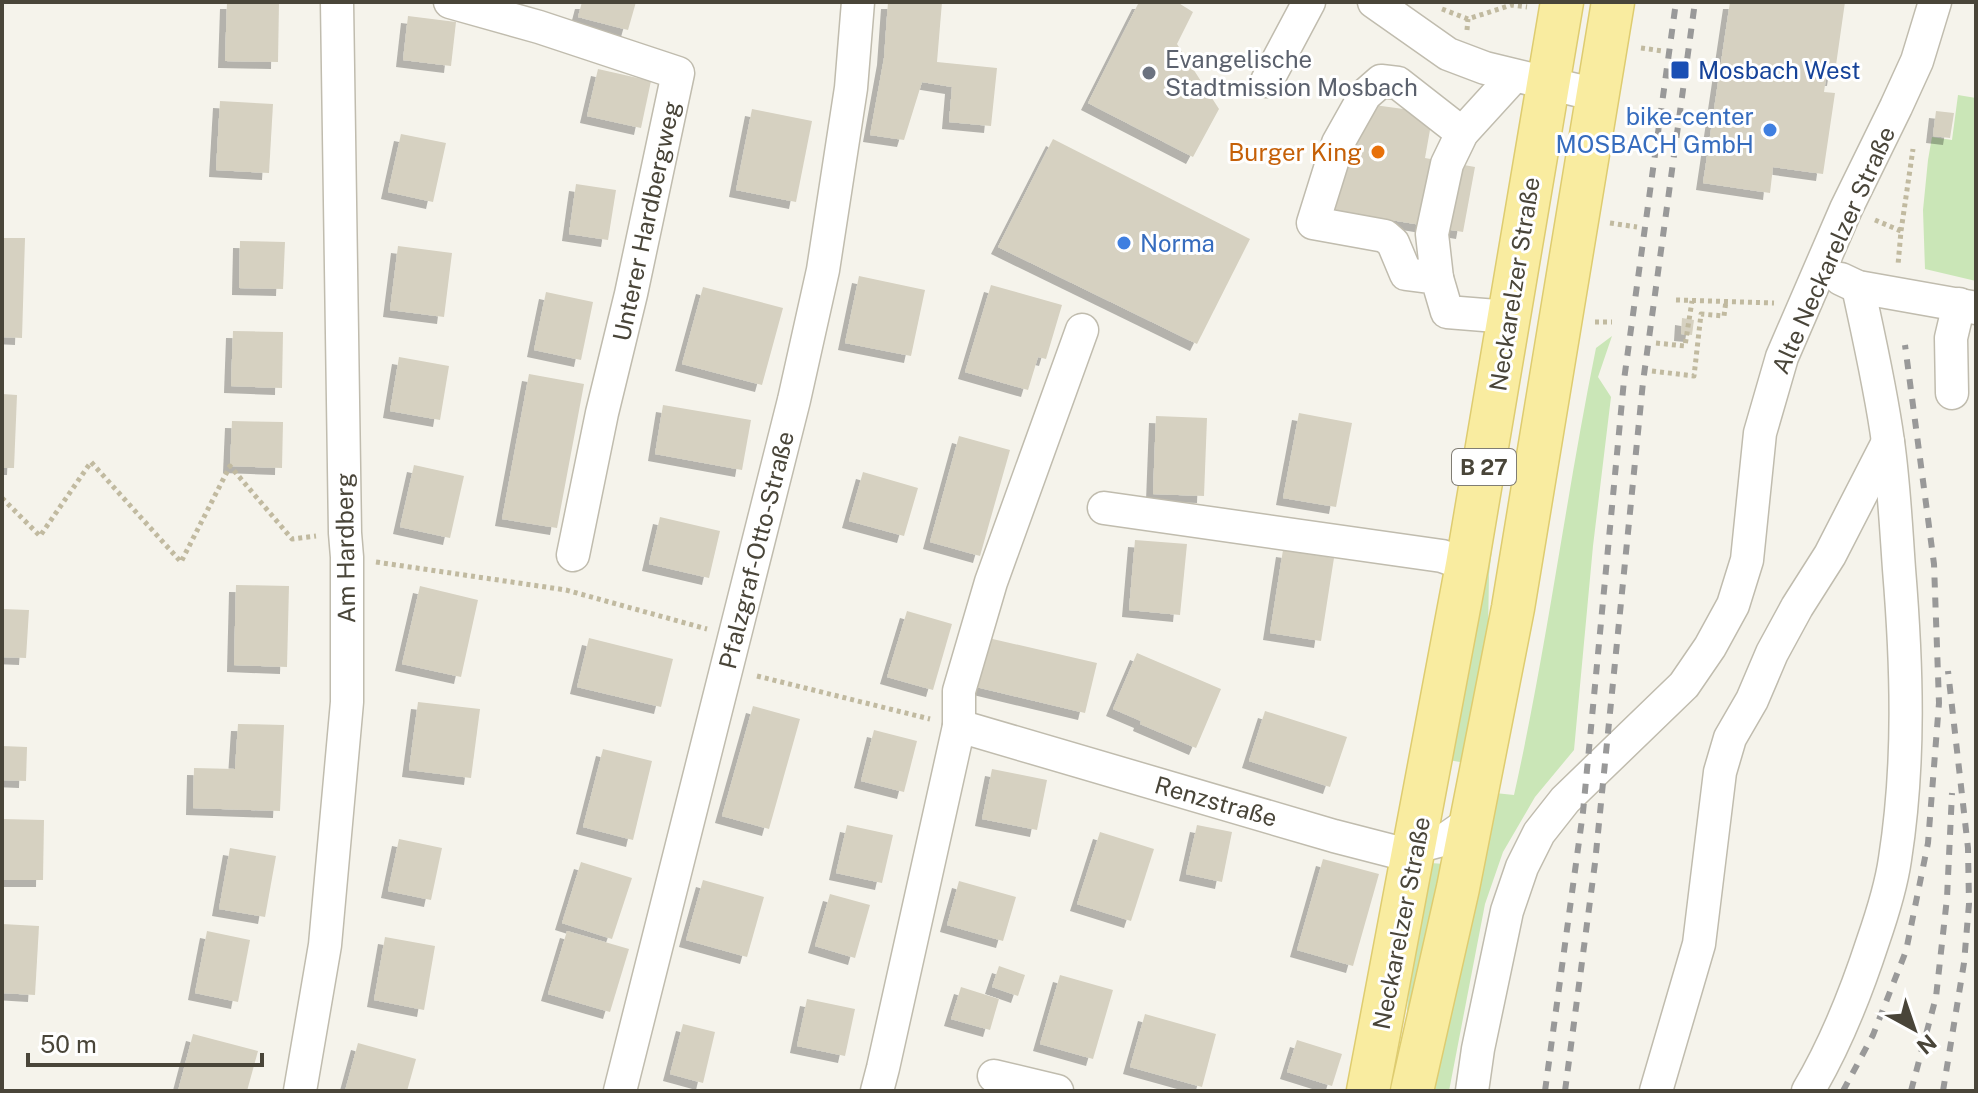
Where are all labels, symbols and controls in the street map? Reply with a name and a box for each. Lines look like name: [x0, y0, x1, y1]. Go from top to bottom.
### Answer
place label: Evangelische Stadtmission Mosbach: [1165, 45, 1418, 101]
place label: Mosbach West: [1698, 56, 1861, 84]
marker: Mosbach West: [1669, 59, 1691, 81]
marker: Evangelische Stadtmission Mosbach: [1140, 64, 1158, 82]
street label: Unterer Hardbergweg: [607, 98, 685, 344]
place label: bike-center MOSBACH GmbH: [1555, 102, 1754, 158]
marker: bike-center MOSBACH GmbH: [1761, 121, 1779, 139]
street label: Alte Neckarelzer Straße: [1766, 122, 1900, 378]
place label: Burger King: [1228, 138, 1362, 166]
marker: Burger King: [1369, 143, 1387, 161]
street label: Neckarelzer Straße: [1483, 175, 1545, 393]
place label: Norma: [1140, 229, 1215, 257]
marker: Norma: [1115, 234, 1133, 252]
street label: Pfalzgraf-Otto-Straße: [713, 428, 799, 672]
road number: B 27: [1452, 449, 1516, 485]
street label: Am Hardberg: [330, 472, 360, 624]
street label: Renzstraße: [1152, 770, 1280, 832]
street label: Neckarelzer Straße: [1367, 814, 1435, 1032]
north arrow: [1874, 989, 1954, 1069]
scale bar: [28, 1017, 262, 1067]
text: N: [1912, 1029, 1942, 1060]
text: 50 m: [40, 1030, 97, 1058]

